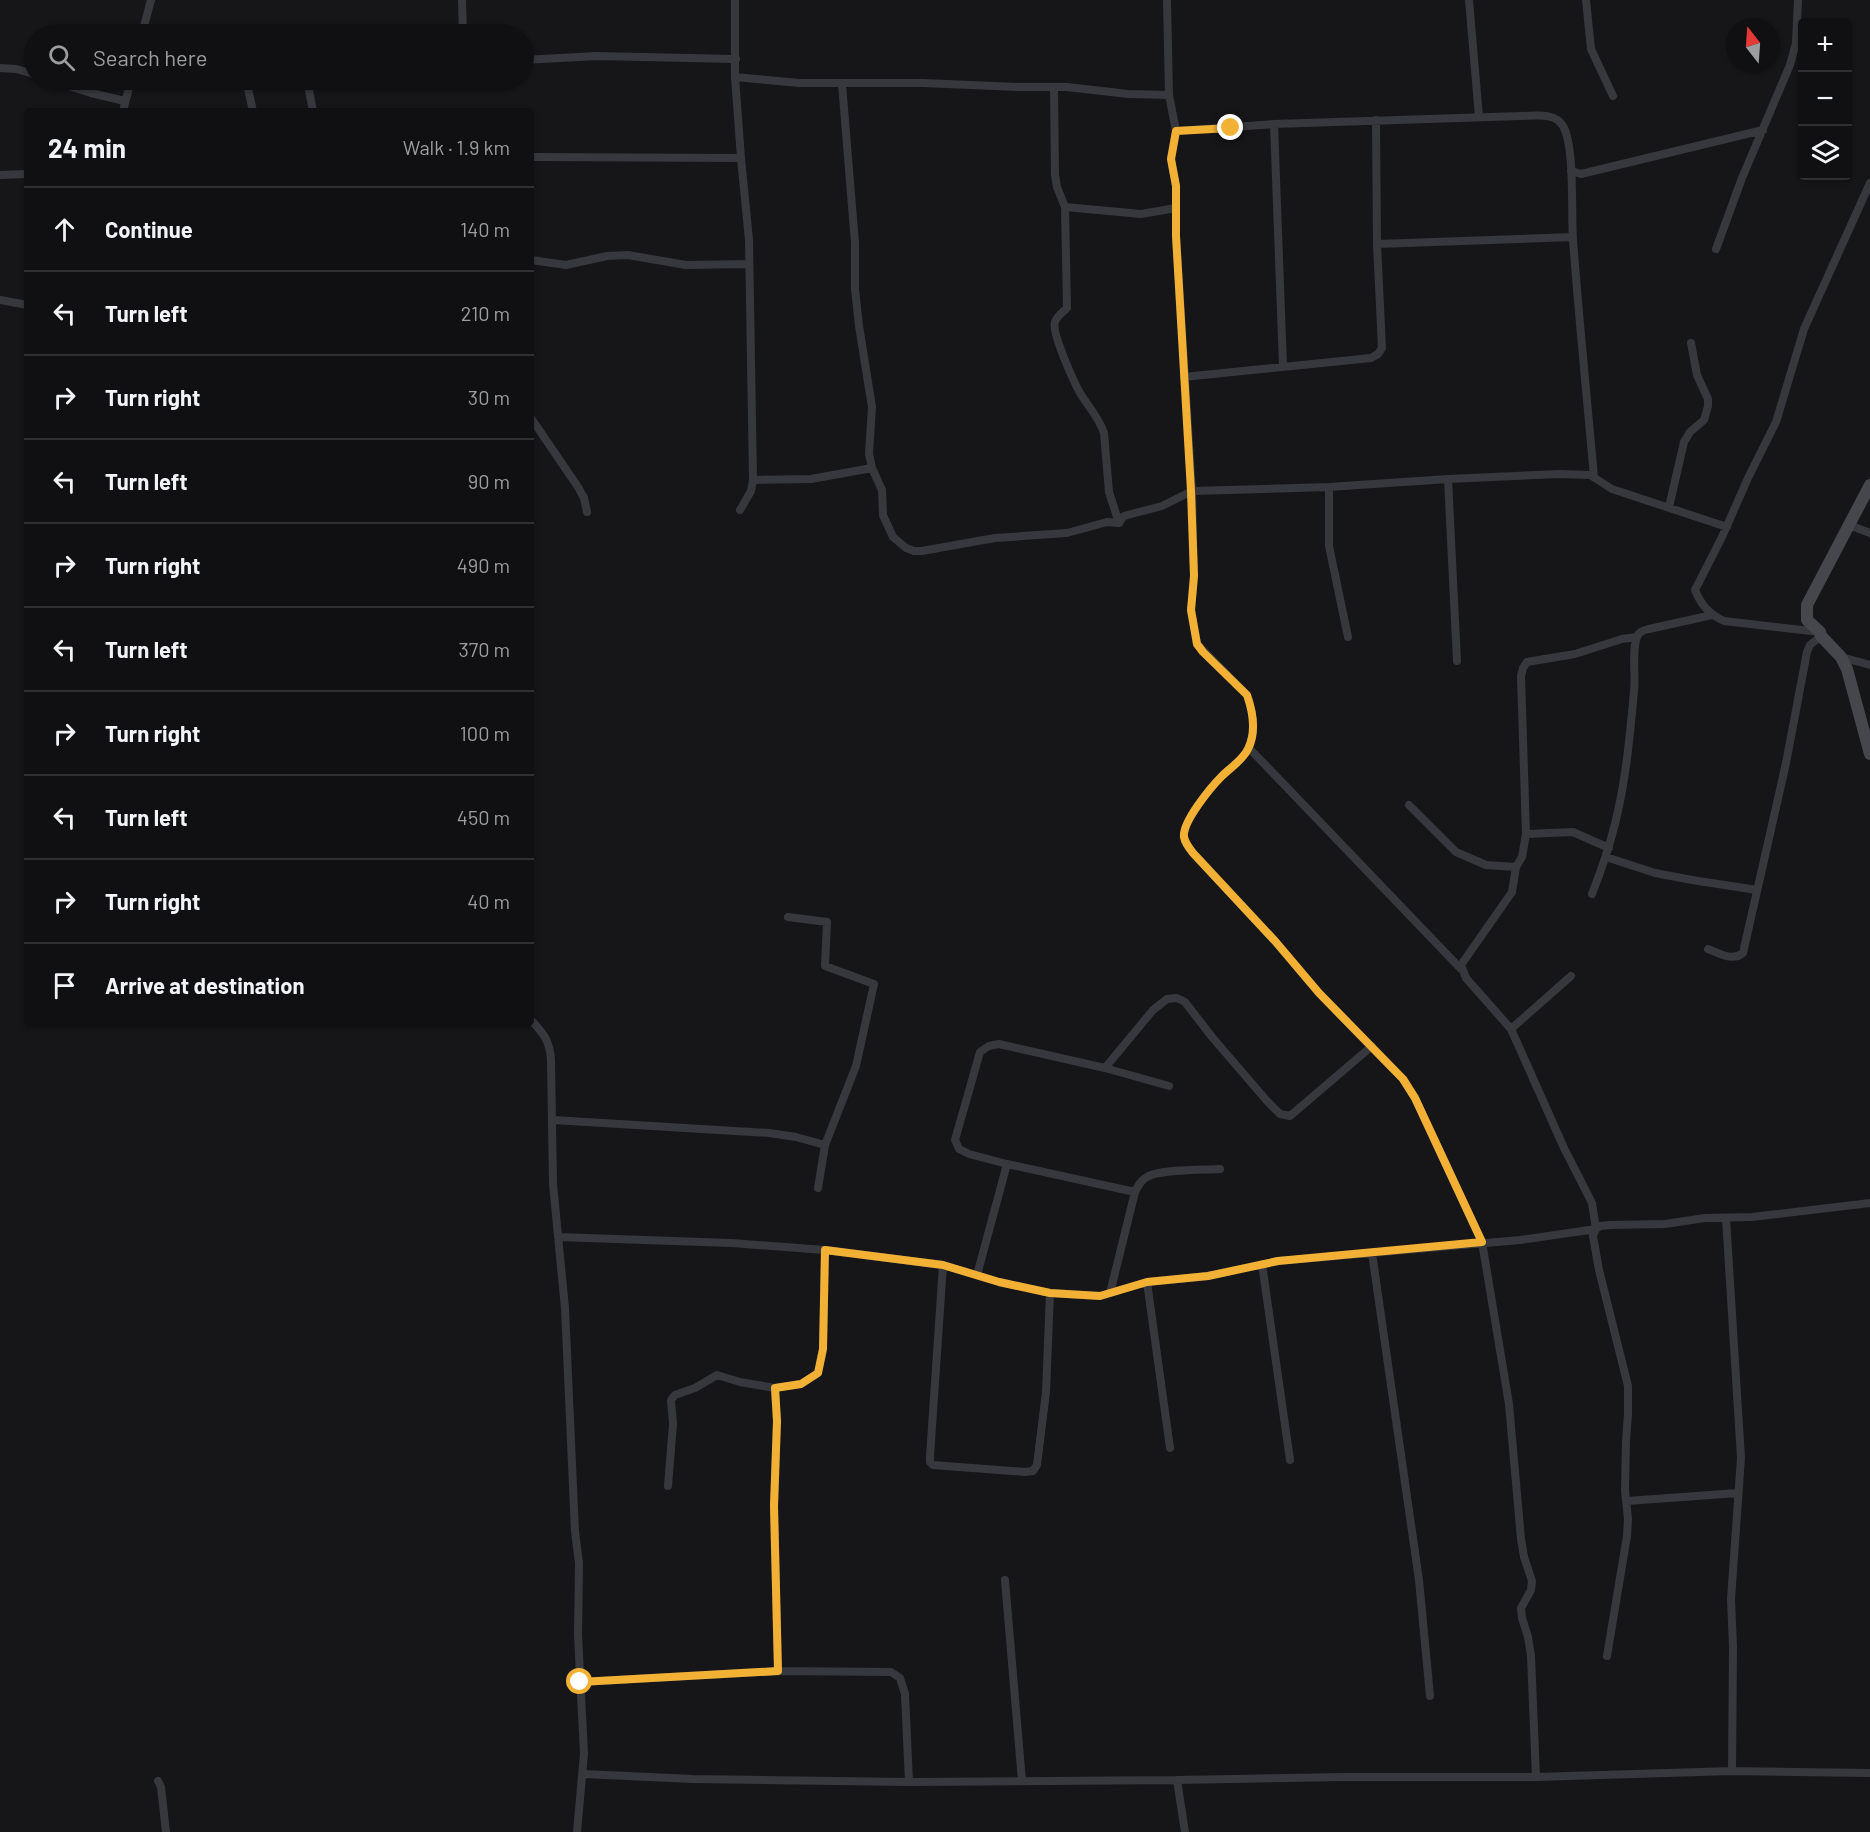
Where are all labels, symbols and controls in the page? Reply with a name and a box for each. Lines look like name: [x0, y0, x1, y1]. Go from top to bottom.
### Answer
north arrow: [1726, 18, 1780, 72]
map controls: [1798, 18, 1852, 180]
button: +: [1798, 18, 1852, 72]
search box: [24, 24, 534, 90]
icon: search: [45, 41, 78, 74]
text: Search here: [93, 44, 207, 70]
button: −: [1798, 72, 1852, 126]
route end: [1217, 114, 1243, 140]
button: layers: [1798, 126, 1852, 180]
text: 24 min: [48, 132, 126, 163]
text: Walk · 1.9 km: [403, 135, 510, 159]
icon: ahead: [48, 213, 81, 246]
text: Continue: [105, 216, 193, 242]
text: 140 m: [460, 217, 510, 241]
icon: left: [48, 297, 81, 330]
text: Turn left: [105, 300, 188, 326]
text: 210 m: [461, 301, 510, 325]
icon: right: [48, 381, 81, 414]
text: Turn right: [105, 384, 200, 410]
text: 30 m: [468, 385, 510, 409]
icon: left: [48, 465, 81, 498]
text: Turn left: [105, 468, 188, 494]
text: 90 m: [468, 469, 510, 493]
icon: right: [48, 549, 81, 582]
text: Turn right: [105, 552, 200, 578]
text: 490 m: [457, 553, 510, 577]
icon: left: [48, 633, 81, 666]
text: Turn left: [105, 636, 188, 662]
text: 370 m: [458, 637, 510, 661]
icon: right: [48, 717, 81, 750]
text: Turn right: [105, 720, 200, 746]
text: 100 m: [460, 721, 510, 745]
icon: left: [48, 801, 81, 834]
text: Turn left: [105, 804, 188, 830]
text: 450 m: [457, 805, 510, 829]
icon: right: [48, 885, 81, 918]
text: Turn right: [105, 888, 200, 914]
text: 40 m: [467, 889, 510, 913]
icon: arrive: [48, 969, 81, 1002]
text: Arrive at destination: [105, 972, 304, 998]
route start: [566, 1668, 592, 1694]

